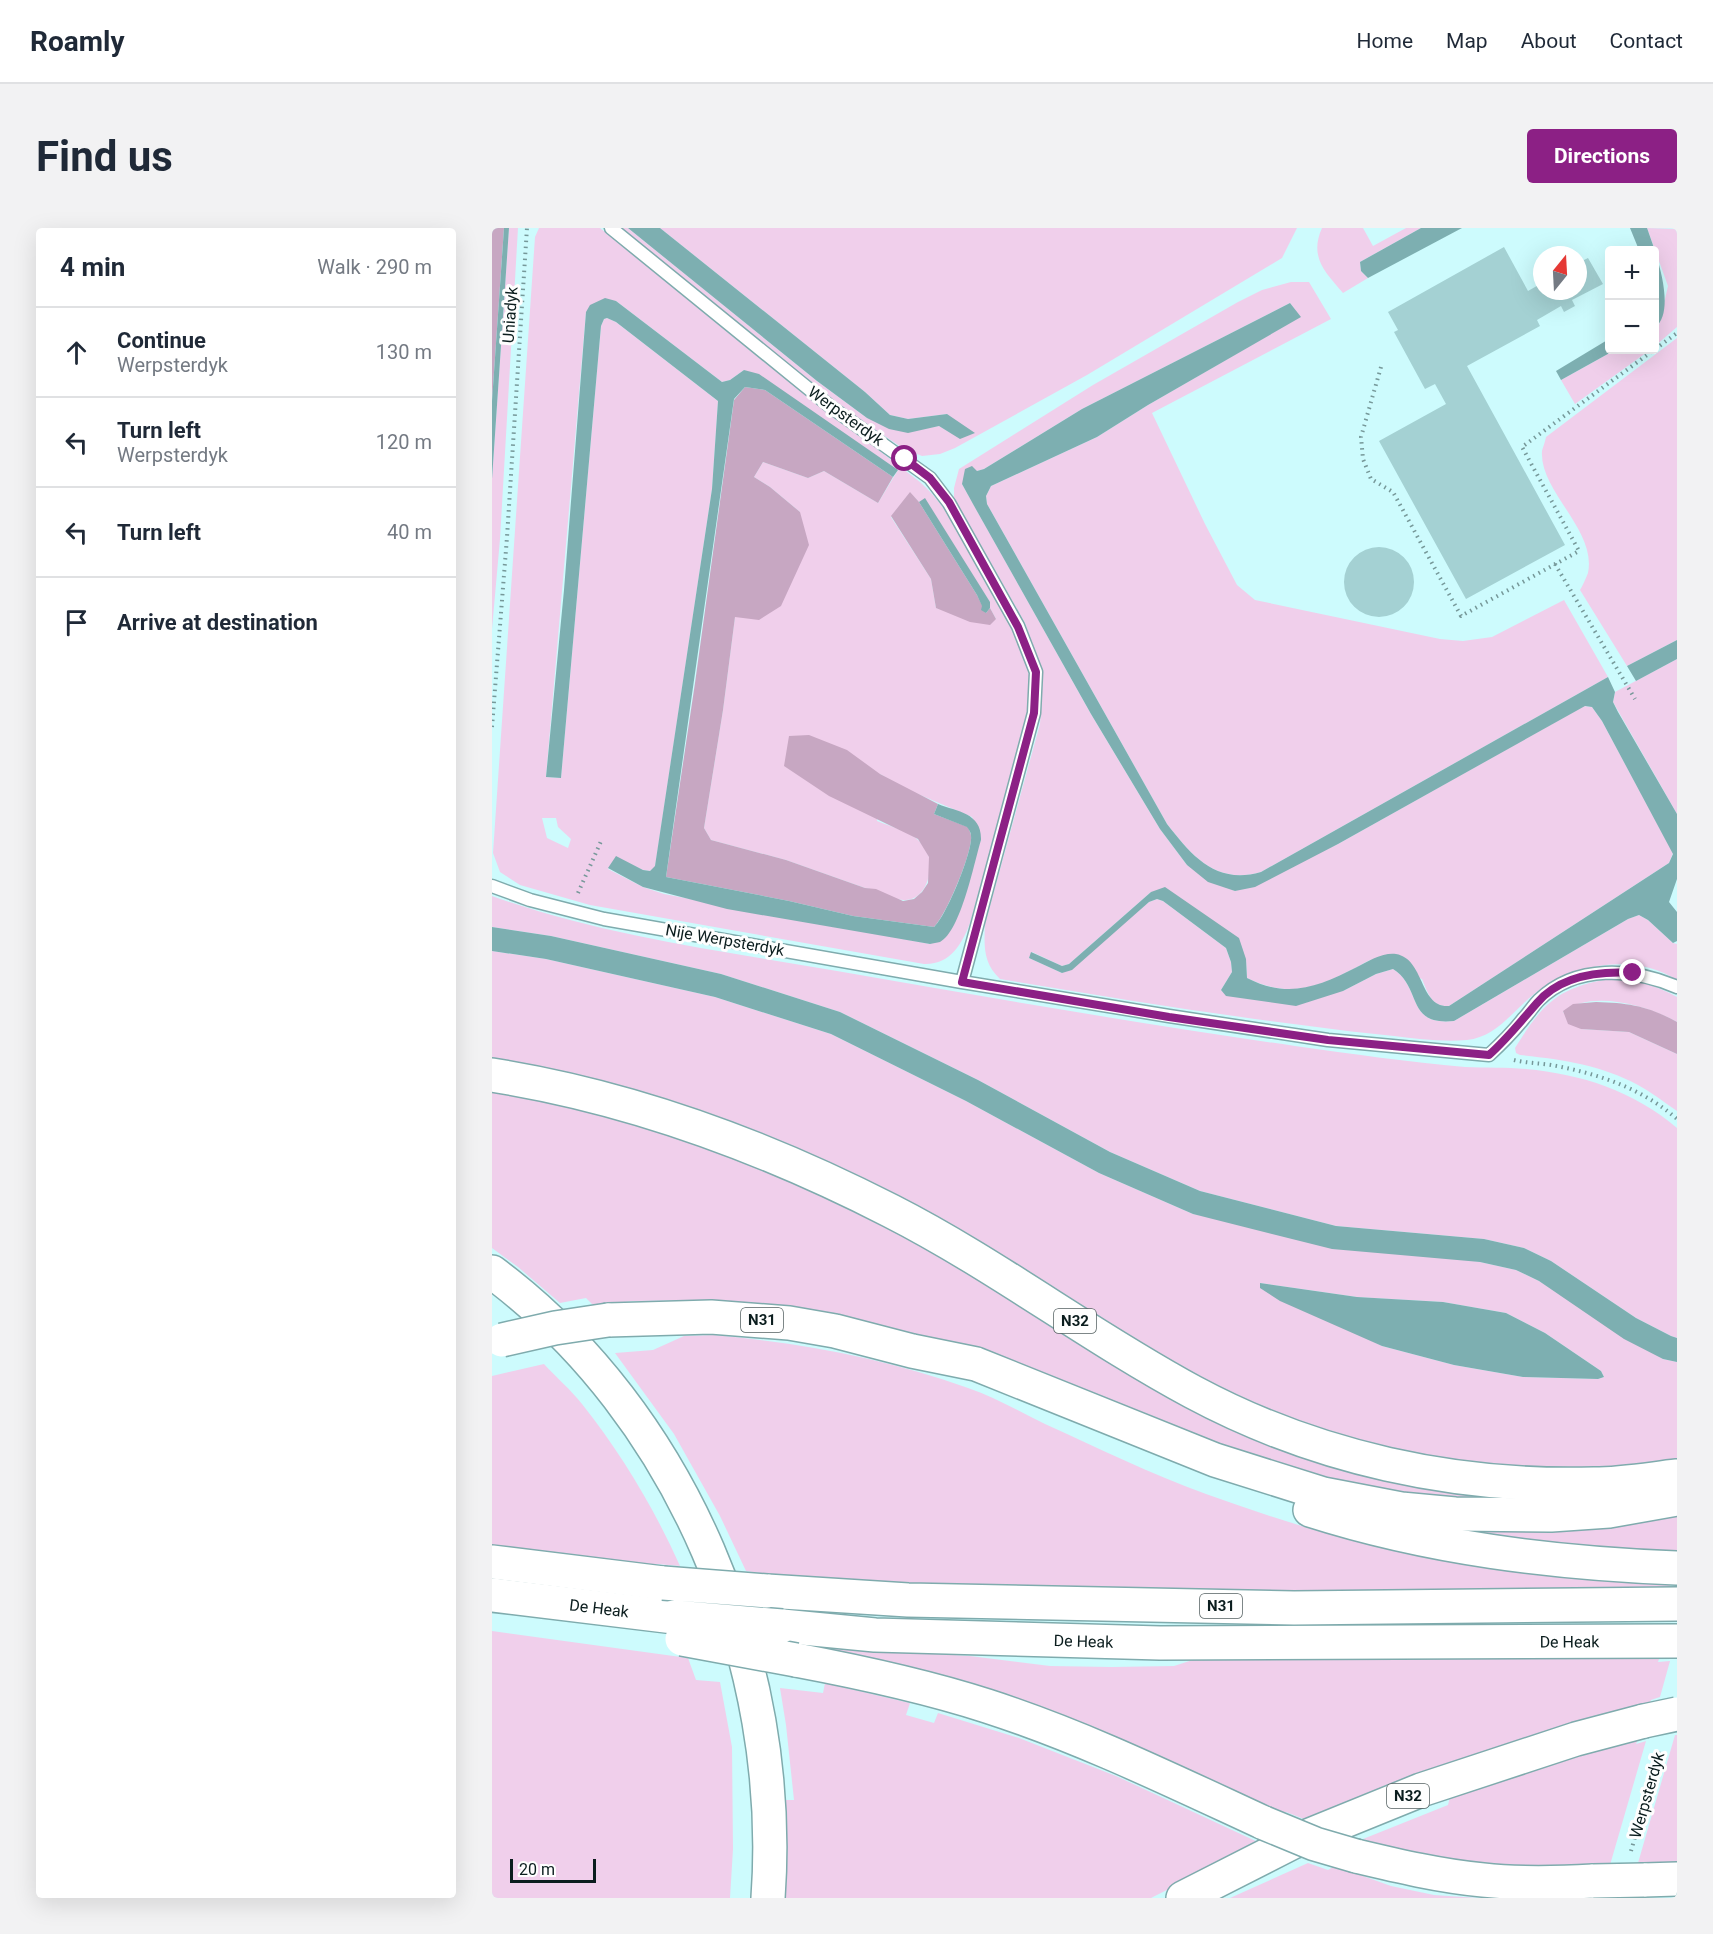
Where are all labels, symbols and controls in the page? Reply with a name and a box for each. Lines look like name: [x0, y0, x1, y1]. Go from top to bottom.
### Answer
text: Roamly: [30, 25, 125, 58]
text: Home: [1357, 29, 1413, 53]
text: Map: [1446, 29, 1488, 53]
text: About: [1521, 29, 1577, 53]
text: Contact: [1610, 29, 1683, 53]
button: Directions: [1527, 129, 1677, 183]
text: Find us: [36, 132, 173, 181]
north arrow: [1533, 246, 1587, 300]
map controls: [1605, 246, 1659, 354]
button: +: [1605, 246, 1659, 300]
text: 4 min: [60, 252, 125, 282]
text: Walk · 290 m: [317, 255, 432, 279]
street label: Uniadyk: [499, 285, 522, 344]
button: −: [1605, 300, 1659, 354]
text: Continue: [117, 328, 206, 353]
icon: ahead: [60, 336, 93, 369]
text: 130 m: [376, 340, 432, 364]
text: Werpsterdyk: [117, 353, 228, 377]
street label: Werpsterdyk: [804, 382, 888, 450]
text: Turn left: [117, 418, 201, 443]
icon: left: [60, 426, 93, 459]
text: 120 m: [376, 430, 432, 454]
text: Werpsterdyk: [117, 443, 228, 467]
route start: [891, 445, 917, 471]
icon: left: [60, 516, 93, 549]
text: Turn left: [117, 520, 201, 545]
text: 40 m: [387, 520, 432, 544]
icon: arrive: [60, 606, 93, 639]
text: Arrive at destination: [117, 610, 318, 635]
street label: Nije Werpsterdyk: [664, 920, 787, 960]
route end: [1619, 959, 1645, 985]
road number: N31: [741, 1308, 783, 1332]
road number: N32: [1054, 1309, 1096, 1333]
road number: N31: [1200, 1594, 1242, 1618]
street label: De Heak: [568, 1595, 631, 1621]
street label: De Heak: [1053, 1631, 1114, 1651]
street label: De Heak: [1540, 1632, 1600, 1651]
street label: Werpsterdyk: [1626, 1749, 1669, 1840]
road number: N32: [1387, 1784, 1429, 1808]
scale bar: [510, 1856, 596, 1884]
text: 20 m: [519, 1860, 555, 1879]

